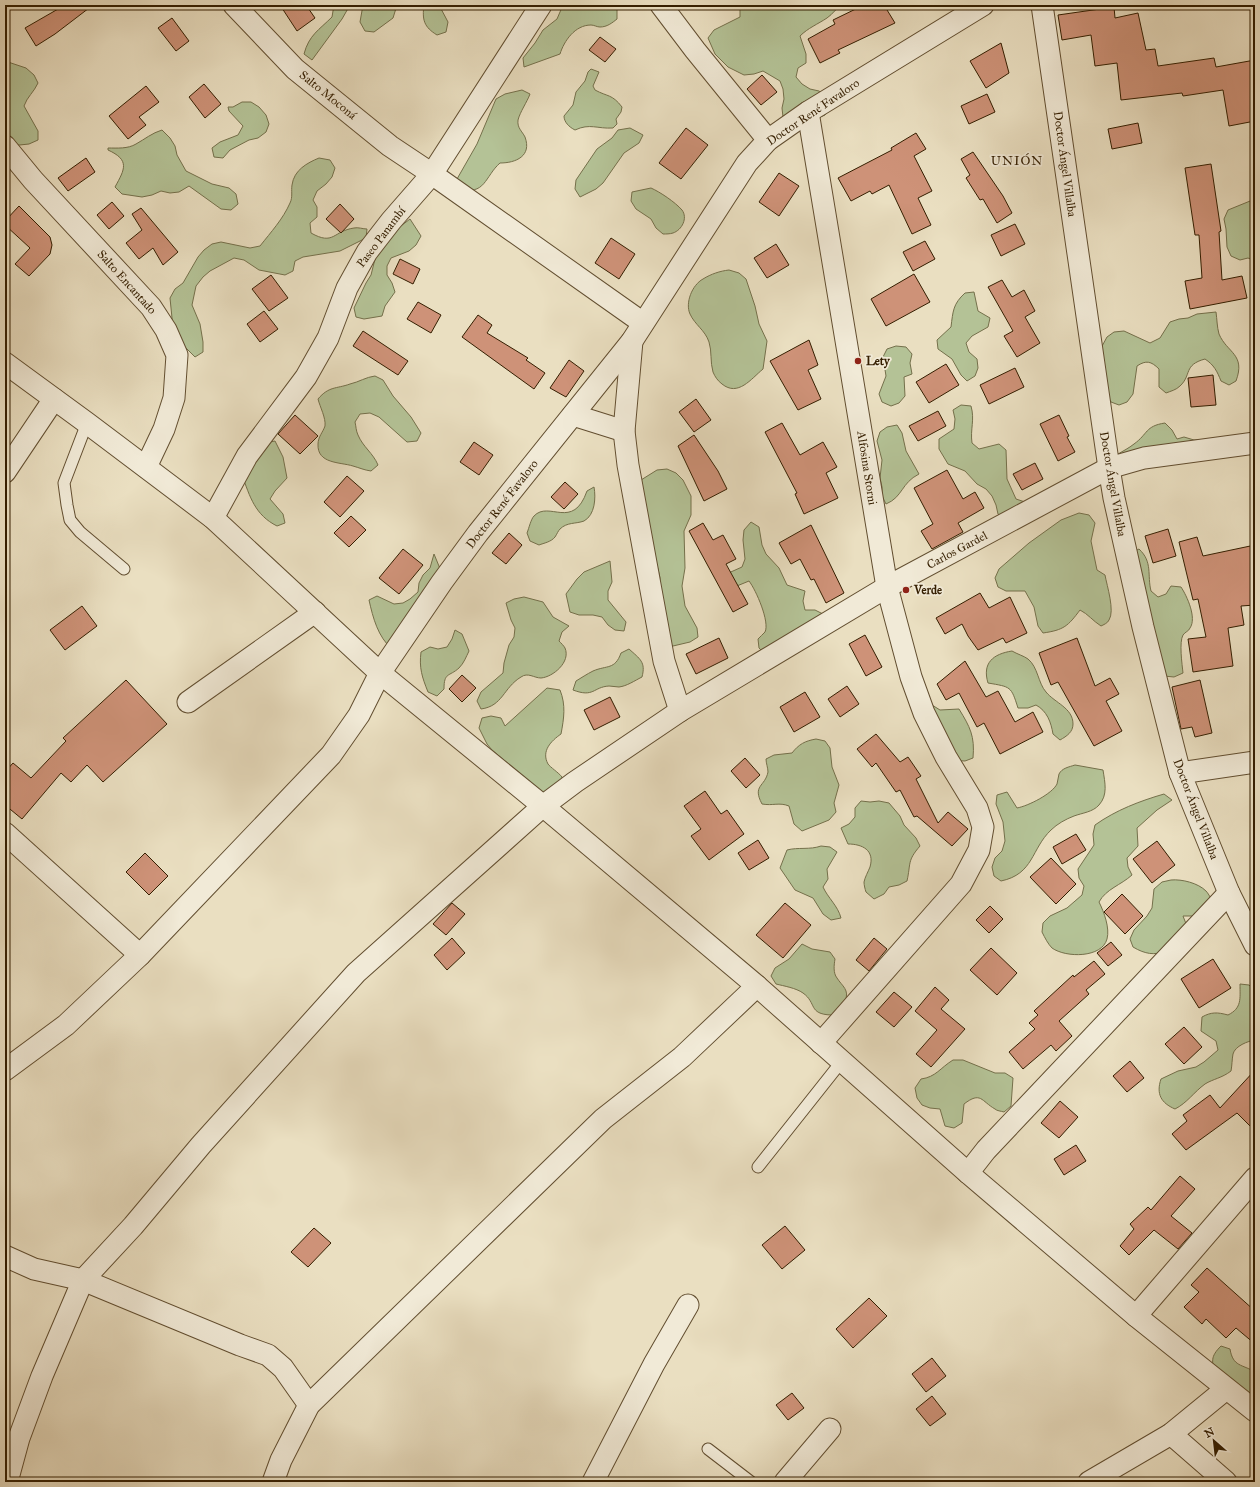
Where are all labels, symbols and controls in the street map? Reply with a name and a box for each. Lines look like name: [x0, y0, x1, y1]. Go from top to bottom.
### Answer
street label: Salto Moconá: [297, 68, 360, 123]
street label: Doctor René Favaloro: [764, 76, 862, 148]
street label: Doctor Ángel Villalba: [1050, 110, 1080, 219]
district label: UNIÓN: [991, 152, 1043, 169]
street label: Paseo Panambí: [354, 203, 409, 270]
street label: Salto Encantado: [95, 247, 159, 317]
place label: Lety: [866, 354, 891, 369]
marker: Lety: [853, 356, 863, 366]
street label: Alfosina Storni: [854, 429, 880, 507]
street label: Doctor Ángel Villalba: [1096, 430, 1130, 539]
street label: Doctor René Favaloro: [463, 457, 541, 551]
street label: Carlos Gardel: [924, 528, 990, 572]
place label: Verde: [913, 583, 942, 597]
marker: Verde: [901, 585, 911, 595]
street label: Doctor Ángel Villalba: [1169, 756, 1223, 862]
north arrow: [1194, 1421, 1234, 1461]
text: N: [1202, 1424, 1217, 1441]

